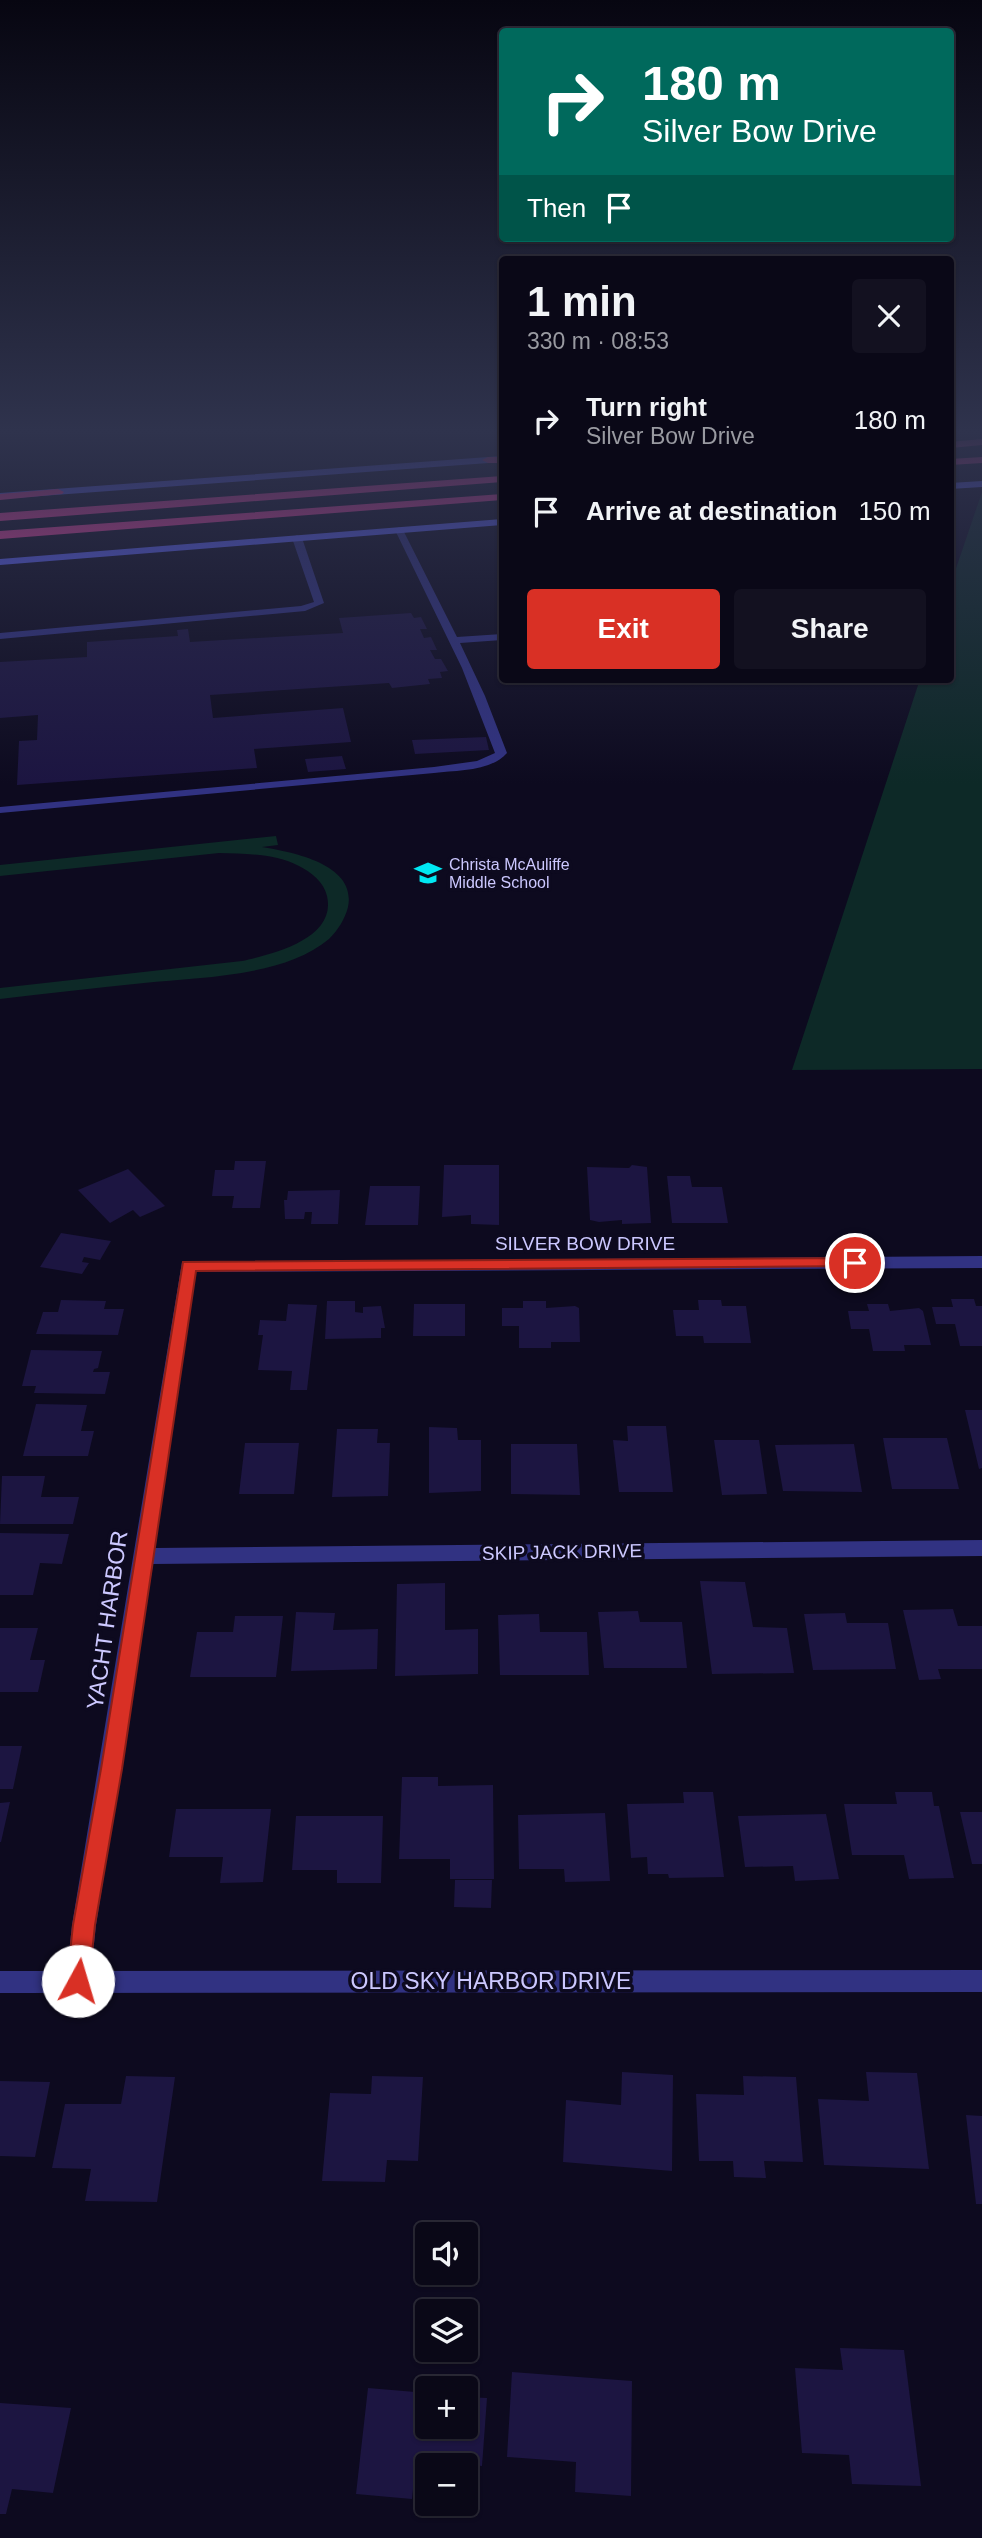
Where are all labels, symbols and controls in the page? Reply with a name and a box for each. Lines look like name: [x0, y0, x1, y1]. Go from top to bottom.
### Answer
icon: right: [527, 56, 618, 147]
text: 180 m: [642, 56, 781, 110]
text: Silver Bow Drive: [642, 113, 877, 149]
icon: arrive: [600, 189, 638, 227]
text: Then: [527, 193, 586, 223]
text: 1 min: [527, 278, 637, 325]
button: close: [852, 279, 926, 353]
text: 330 m · 08:53: [527, 328, 669, 354]
text: Turn right: [586, 392, 707, 422]
icon: right: [527, 402, 565, 440]
text: 180 m: [854, 405, 926, 435]
text: Silver Bow Drive: [586, 423, 755, 449]
icon: arrive: [527, 493, 565, 531]
text: Arrive at destination: [586, 496, 837, 526]
text: 150 m: [858, 496, 931, 526]
button: Exit: [527, 589, 720, 669]
button: Share: [734, 589, 926, 669]
place label: Christa McAuliffe Middle School: [449, 856, 570, 891]
school or university icon: Christa McAuliffe Middle School: [413, 858, 443, 888]
street label: SILVER BOW DRIVE: [495, 1233, 675, 1254]
pin: [825, 1233, 885, 1293]
icon: arrive: [836, 1244, 874, 1282]
street label: YACHT HARBOR: [82, 1529, 132, 1711]
street label: SKIP JACK DRIVE: [482, 1540, 642, 1564]
position arrow: [41, 1944, 115, 2018]
street label: OLD SKY HARBOR DRIVE: [351, 1968, 631, 1994]
map controls: [415, 2222, 478, 2516]
button: sound: [415, 2222, 478, 2285]
button: layers: [415, 2299, 478, 2362]
button: +: [415, 2376, 478, 2439]
button: −: [415, 2453, 478, 2516]

